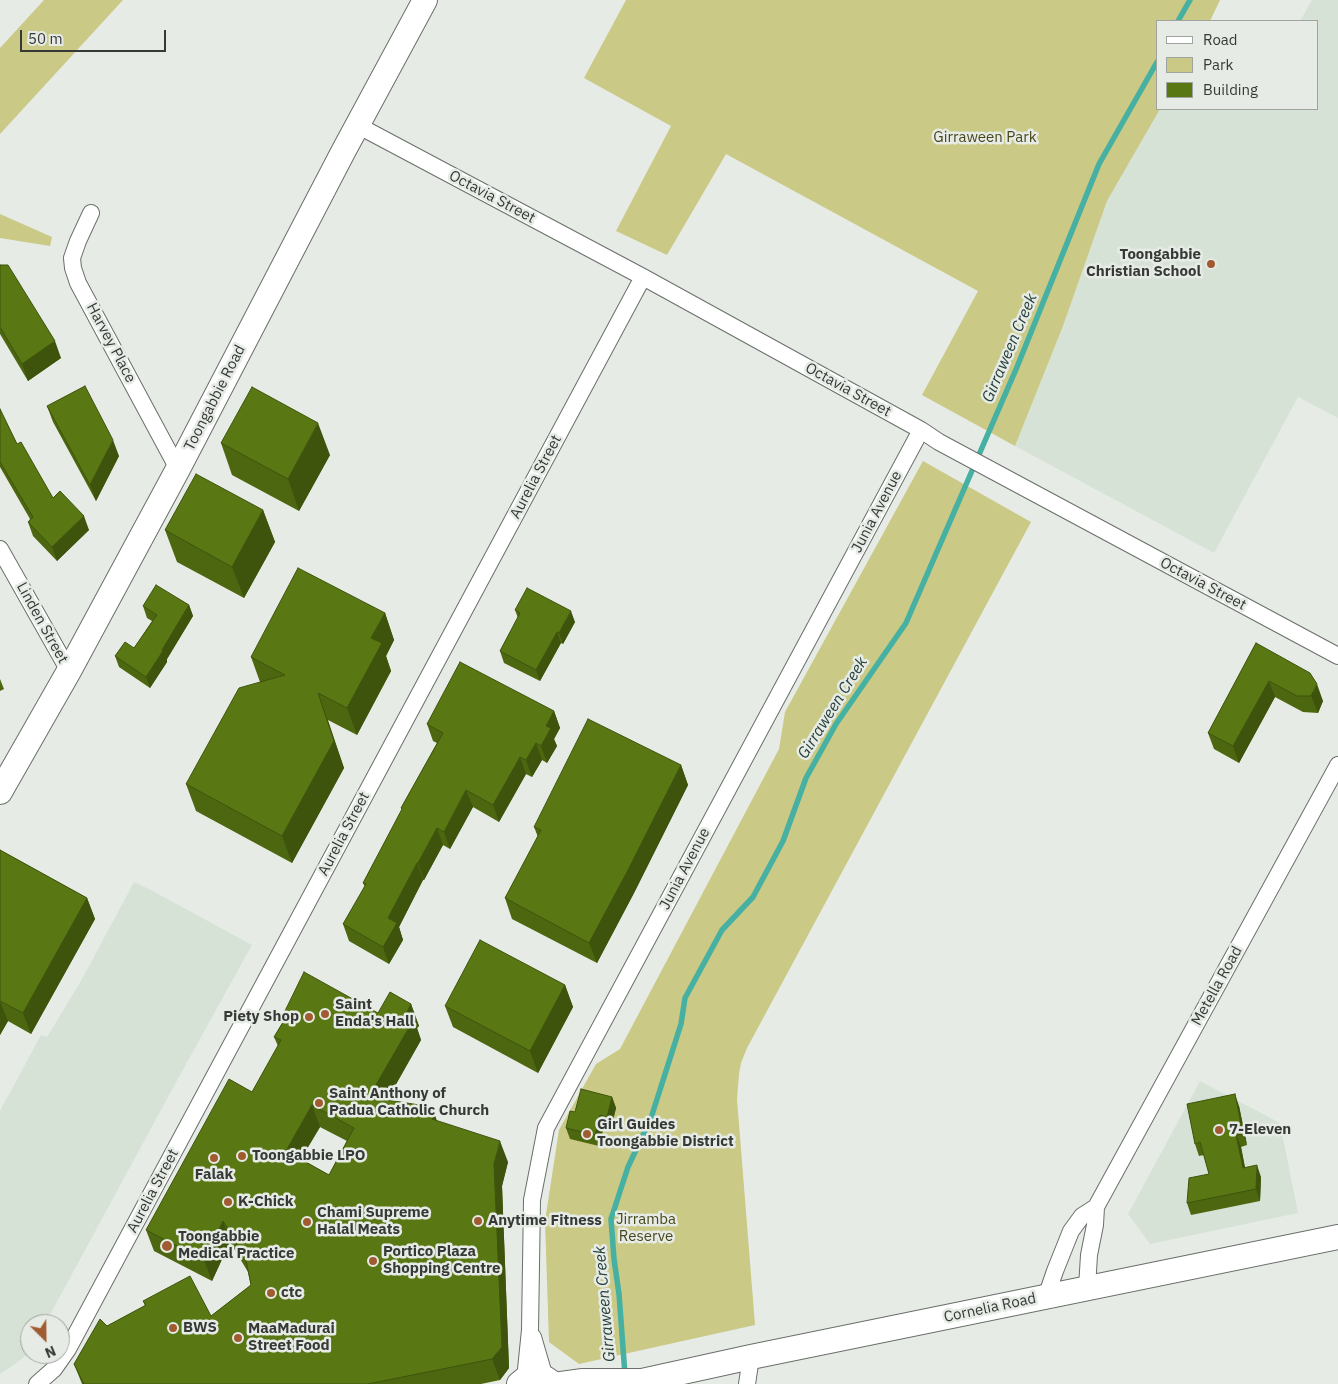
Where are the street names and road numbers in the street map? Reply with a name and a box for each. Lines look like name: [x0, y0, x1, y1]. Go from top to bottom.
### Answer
street label: Octavia Street: [446, 167, 538, 227]
street label: Harvey Place: [82, 300, 140, 386]
street label: Toongabbie Road: [181, 342, 249, 454]
street label: Octavia Street: [802, 359, 894, 421]
street label: Aurelia Street: [506, 432, 566, 522]
street label: Junia Avenue: [848, 468, 906, 556]
street label: Octavia Street: [1157, 554, 1249, 614]
street label: Linden Street: [12, 579, 72, 667]
street label: Aurelia Street: [314, 789, 374, 879]
street label: Junia Avenue: [656, 825, 714, 913]
street label: Metella Road: [1188, 943, 1246, 1029]
street label: Aurelia Street: [123, 1146, 183, 1236]
street label: Cornelia Road: [942, 1289, 1038, 1327]

